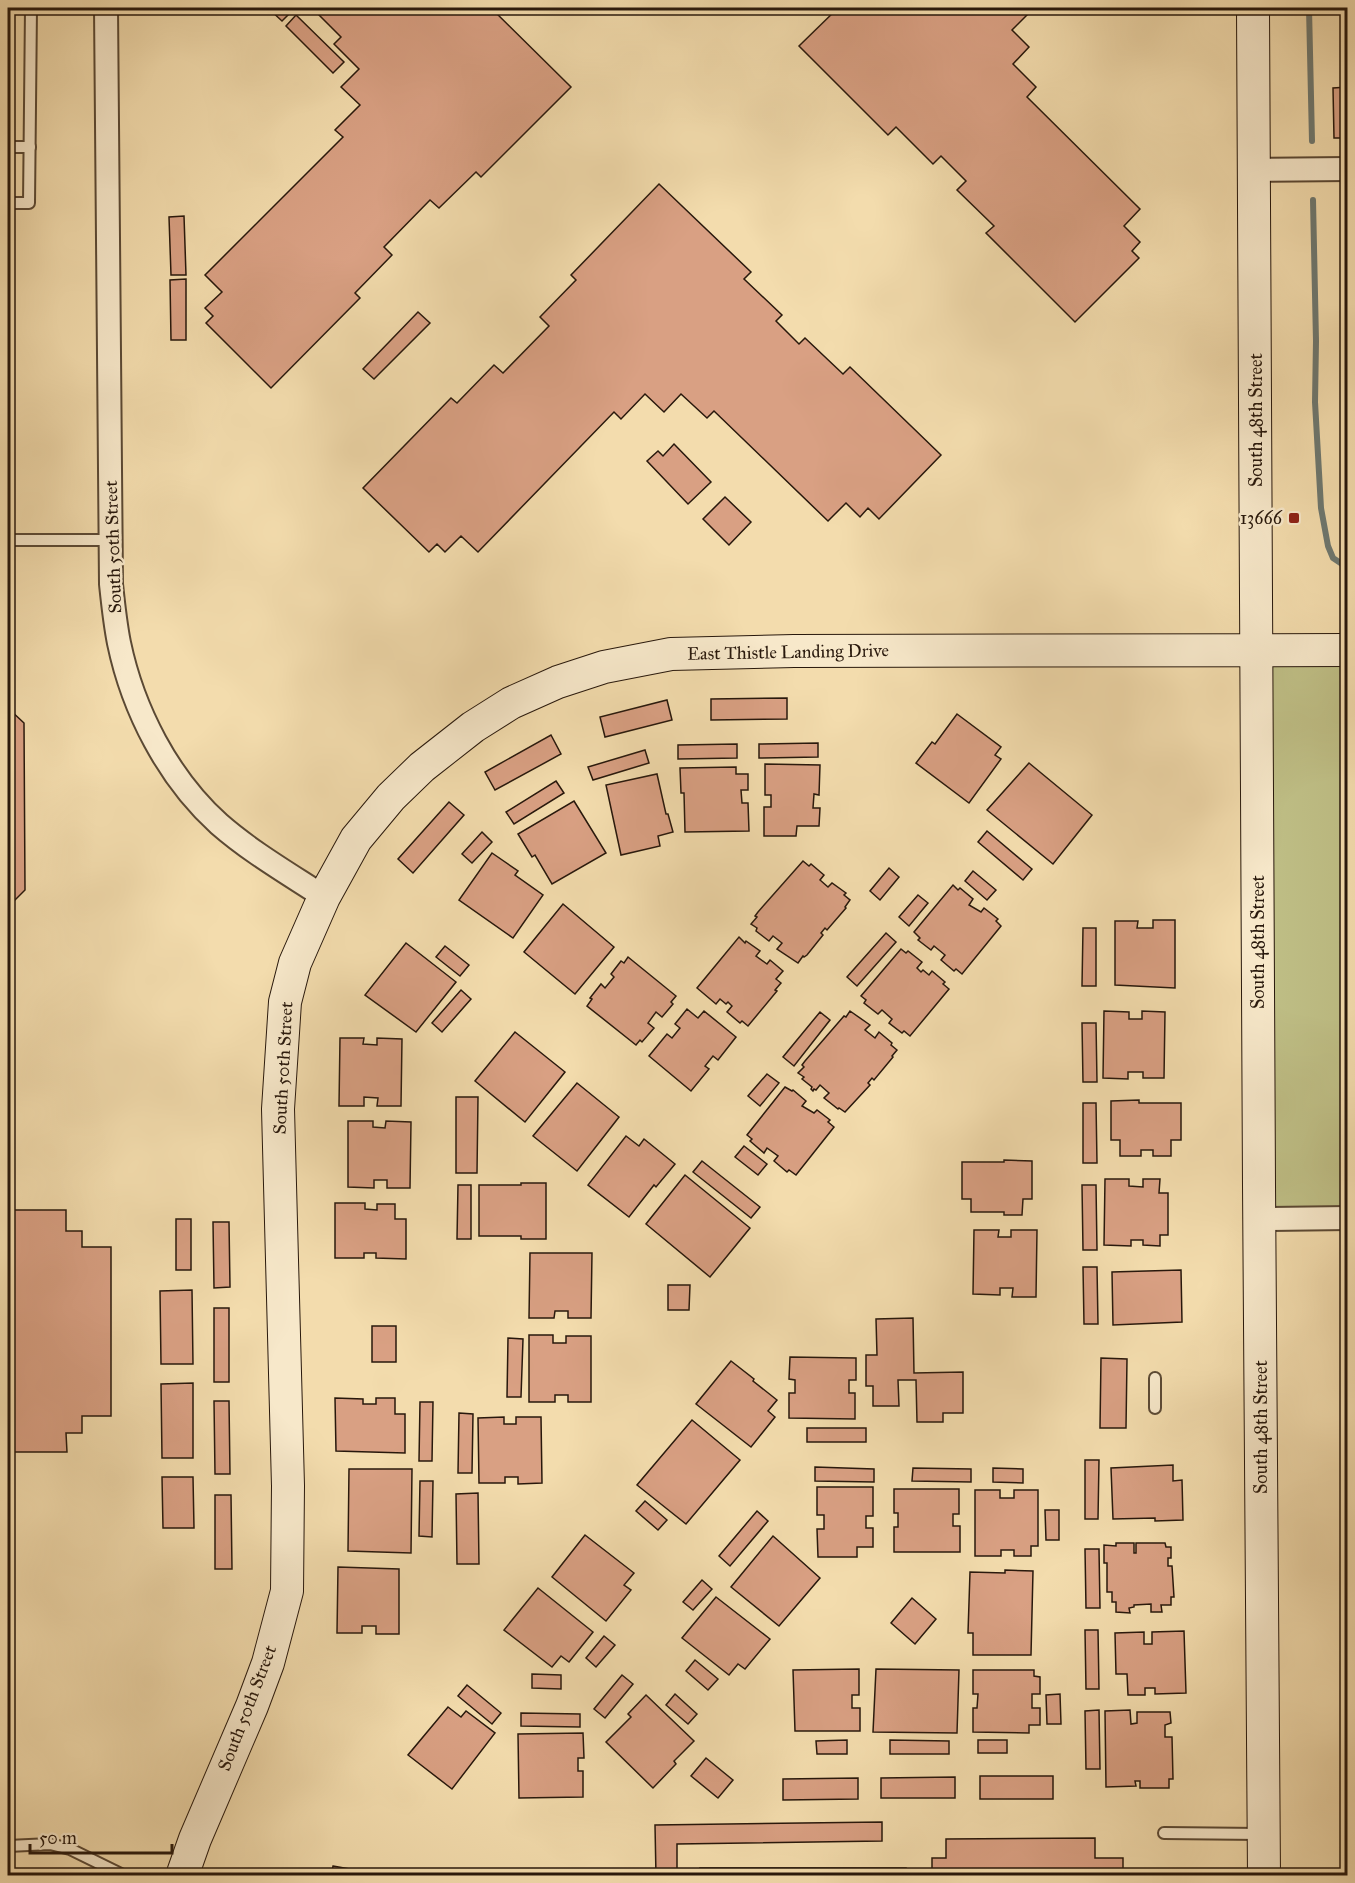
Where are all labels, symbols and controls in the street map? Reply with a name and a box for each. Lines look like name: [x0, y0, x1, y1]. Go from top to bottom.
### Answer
street label: South 48th Street: [1245, 352, 1267, 487]
street label: South 50th Street: [100, 479, 126, 614]
place label: 13666: [1240, 507, 1283, 529]
marker: 13666: [1287, 511, 1301, 525]
street label: East Thistle Landing Drive: [687, 639, 889, 666]
street label: South 48th Street: [1247, 874, 1269, 1009]
street label: South 50th Street: [269, 1000, 298, 1135]
street label: South 48th Street: [1250, 1359, 1272, 1494]
street label: South 50th Street: [213, 1641, 281, 1774]
scale bar: [30, 1817, 172, 1855]
text: 50 m: [39, 1827, 77, 1849]

